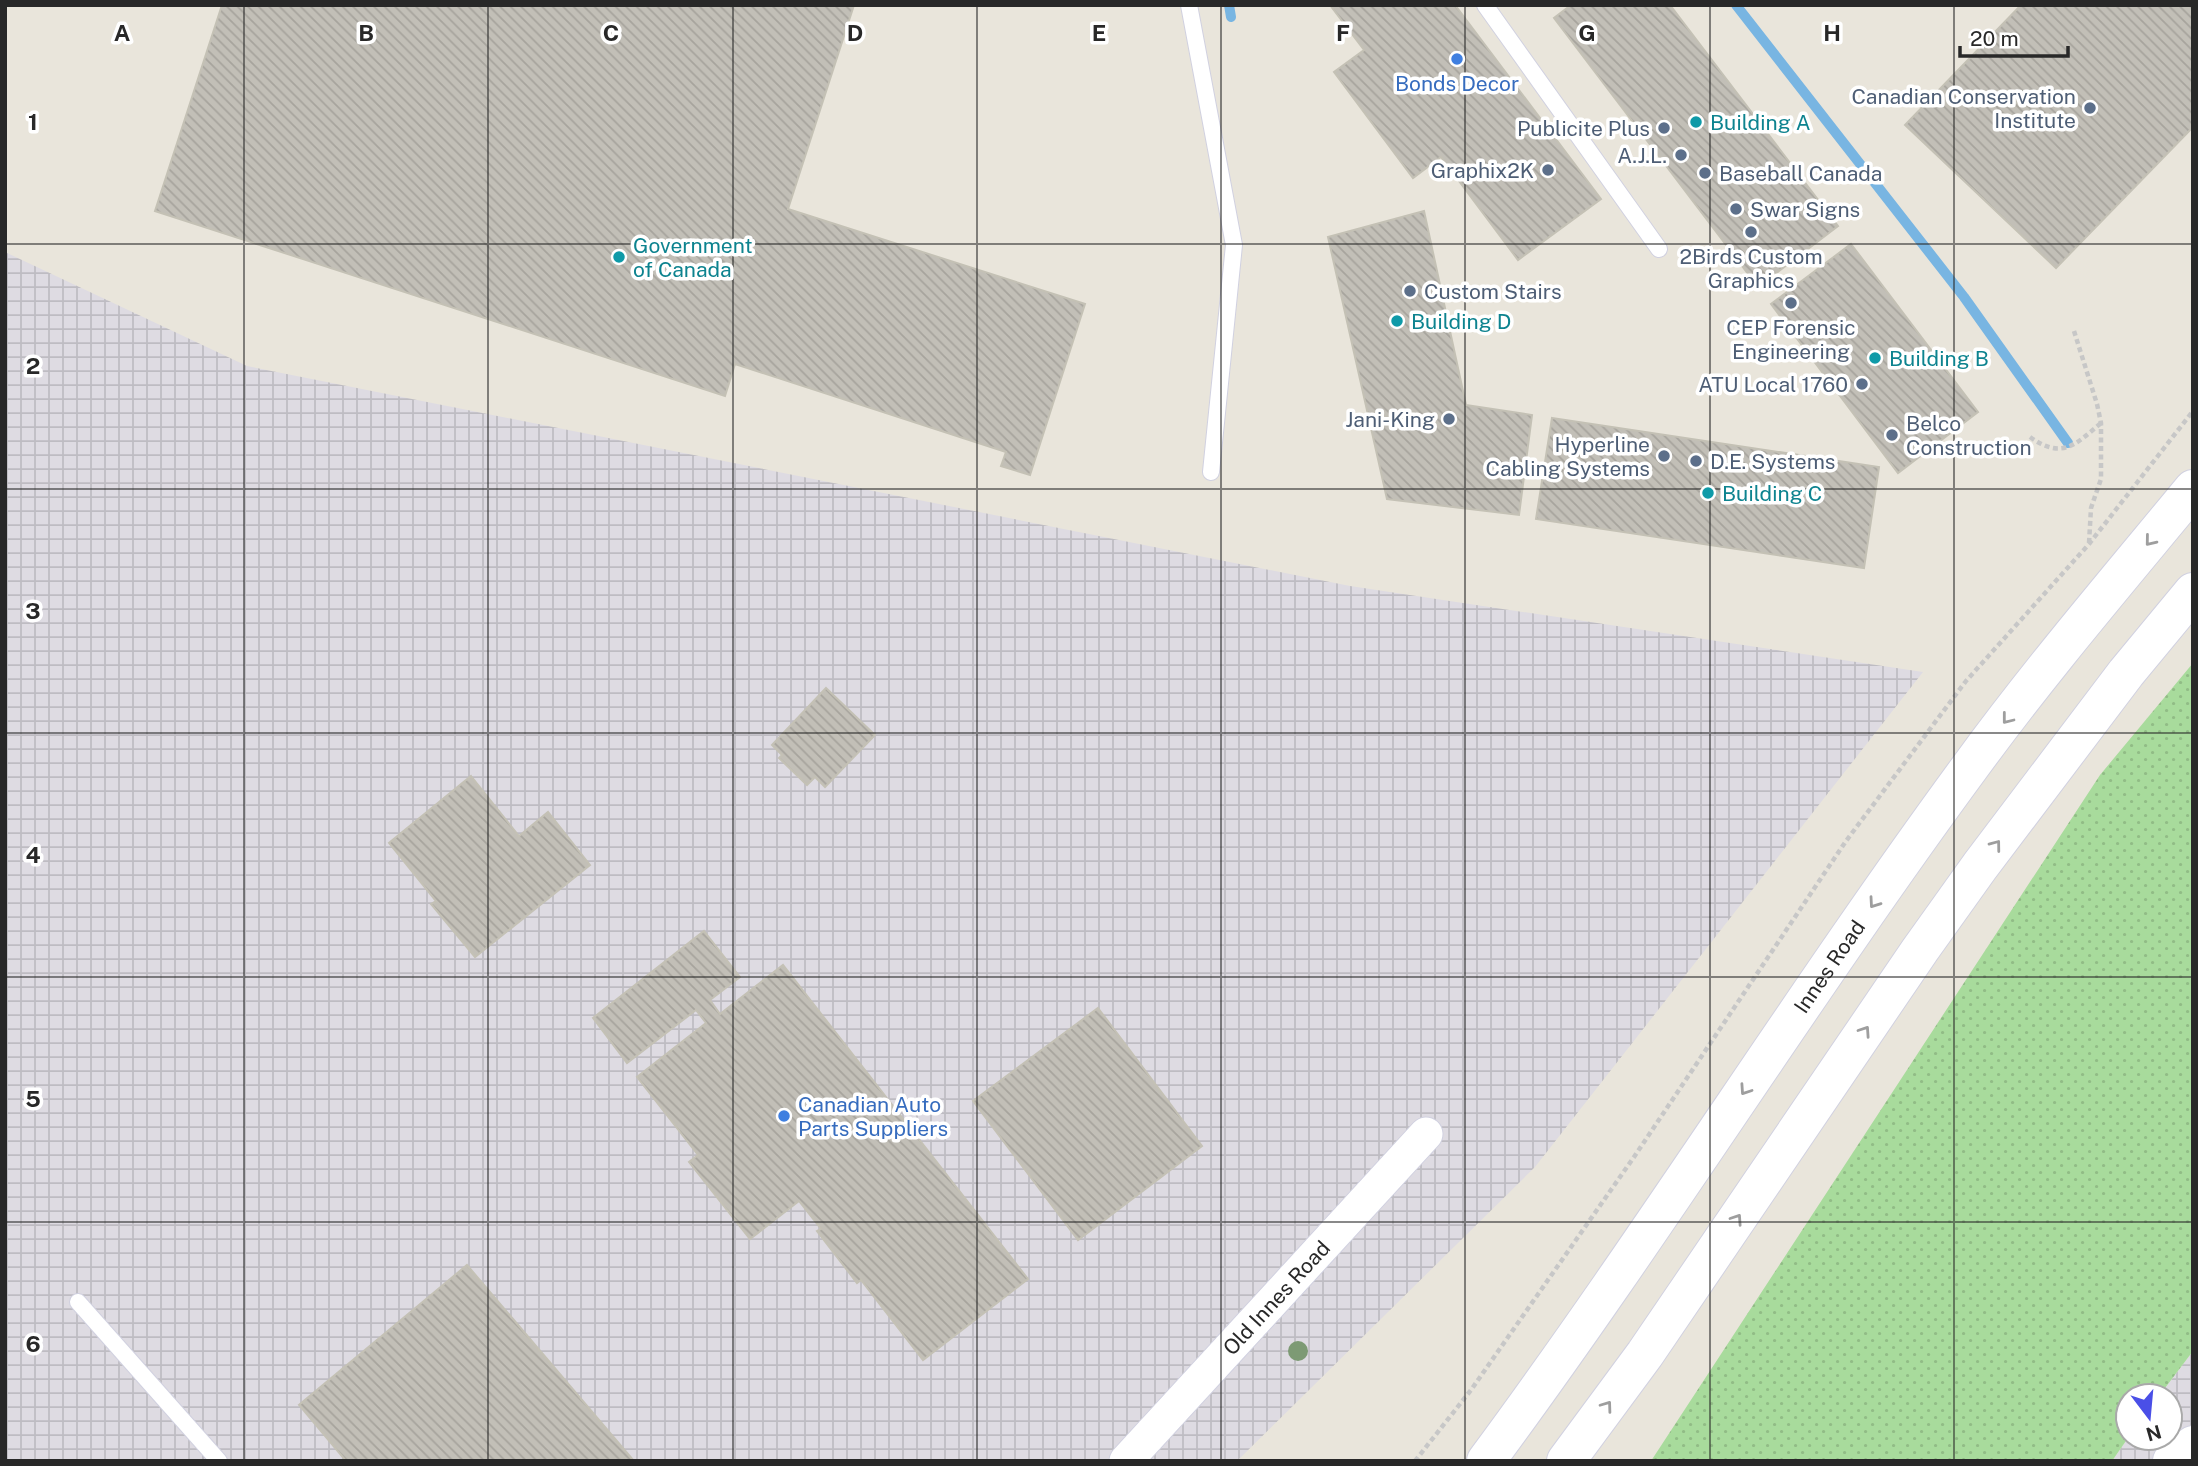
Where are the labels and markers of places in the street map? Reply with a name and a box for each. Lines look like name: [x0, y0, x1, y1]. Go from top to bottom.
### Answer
marker: Bonds Decor: [1449, 51, 1465, 67]
place label: Bonds Decor: [1395, 71, 1519, 96]
place label: Canadian Conservation Institute: [1851, 84, 2076, 133]
marker: Canadian Conservation Institute: [2082, 100, 2098, 116]
place label: Building A: [1710, 110, 1811, 135]
marker: Building A: [1688, 114, 1704, 130]
place label: Publicite Plus: [1517, 116, 1650, 141]
marker: Publicite Plus: [1656, 120, 1672, 136]
place label: A.J.L.: [1617, 143, 1667, 168]
marker: A.J.L.: [1673, 147, 1689, 163]
place label: Graphix2K: [1431, 158, 1534, 183]
place label: Baseball Canada: [1719, 161, 1882, 186]
marker: Graphix2K: [1540, 162, 1556, 178]
marker: Baseball Canada: [1697, 165, 1713, 181]
place label: Swar Signs: [1750, 197, 1860, 222]
marker: Swar Signs: [1728, 201, 1744, 217]
marker: 2Birds Custom Graphics: [1743, 224, 1759, 240]
place label: Government of Canada: [633, 233, 753, 282]
place label: 2Birds Custom Graphics: [1679, 244, 1823, 293]
marker: Government of Canada: [611, 249, 627, 265]
place label: Custom Stairs: [1424, 279, 1562, 304]
marker: Custom Stairs: [1402, 283, 1418, 299]
marker: CEP Forensic Engineering: [1783, 295, 1799, 311]
place label: Building D: [1411, 309, 1511, 334]
marker: Building D: [1389, 313, 1405, 329]
place label: CEP Forensic Engineering: [1726, 315, 1856, 364]
place label: Building B: [1889, 346, 1989, 371]
marker: Building B: [1867, 350, 1883, 366]
place label: ATU Local 1760: [1698, 372, 1848, 397]
marker: ATU Local 1760: [1854, 376, 1870, 392]
place label: Jani-King: [1345, 407, 1435, 432]
marker: Jani-King: [1441, 411, 1457, 427]
place label: Belco Construction: [1906, 411, 2032, 460]
marker: Belco Construction: [1884, 427, 1900, 443]
place label: Hyperline Cabling Systems: [1486, 432, 1650, 481]
marker: Hyperline Cabling Systems: [1656, 448, 1672, 464]
place label: D.E. Systems: [1710, 449, 1835, 474]
marker: D.E. Systems: [1688, 453, 1704, 469]
place label: Building C: [1722, 481, 1822, 506]
marker: Building C: [1700, 485, 1716, 501]
place label: Canadian Auto Parts Suppliers: [798, 1092, 948, 1141]
marker: Canadian Auto Parts Suppliers: [776, 1108, 792, 1124]

